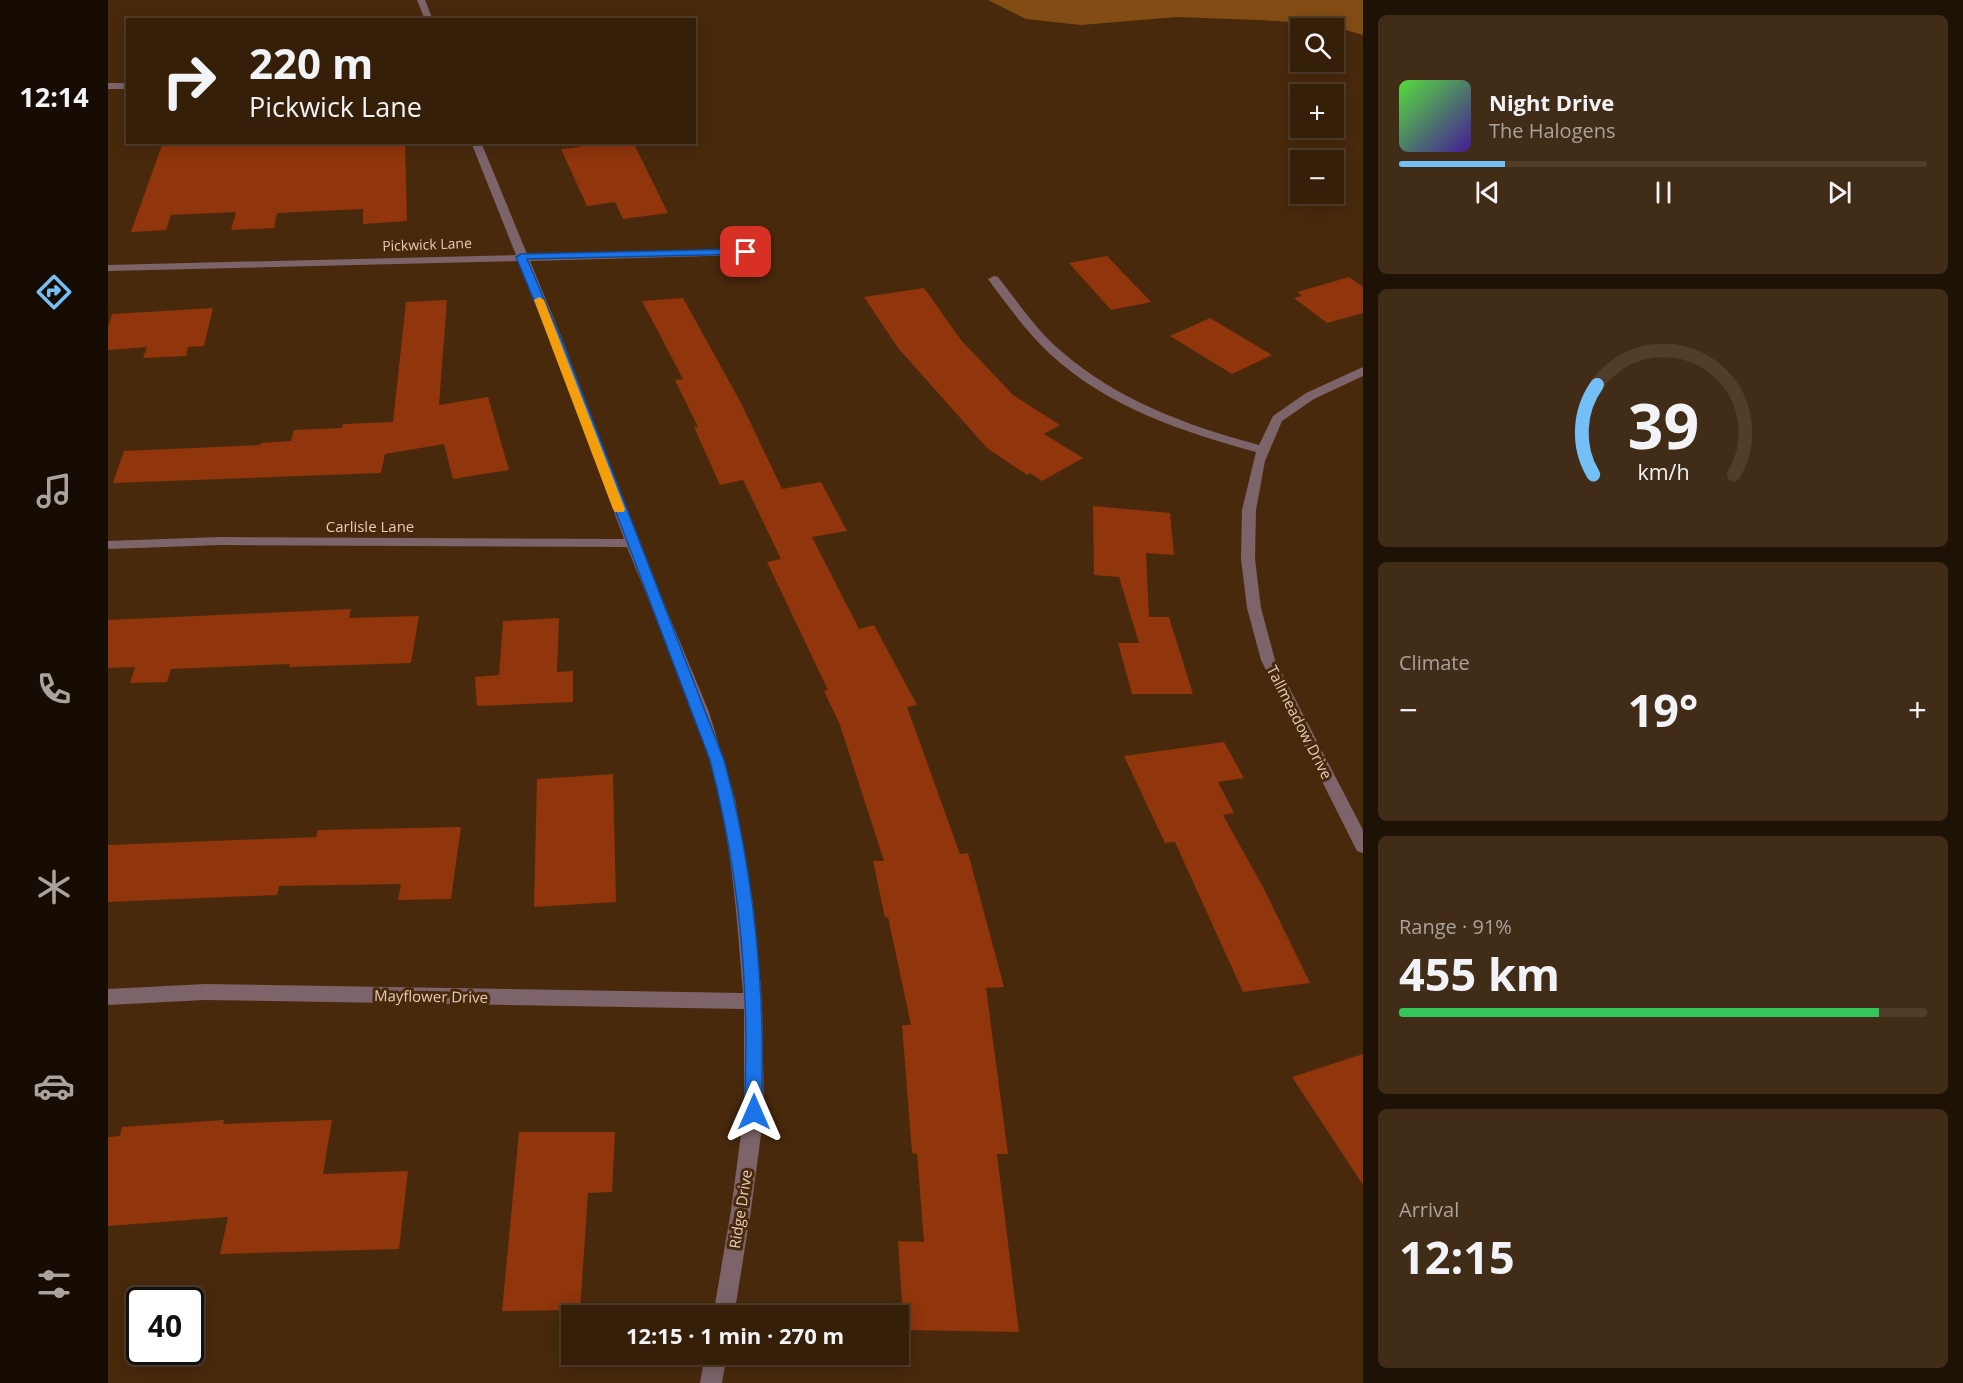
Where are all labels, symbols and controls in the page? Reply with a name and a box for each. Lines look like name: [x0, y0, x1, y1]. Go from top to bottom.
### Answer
map controls: [1290, 18, 1344, 204]
button: search: [1290, 18, 1344, 72]
text: 220 m: [249, 34, 373, 91]
icon: right: [150, 42, 228, 120]
text: 12:14: [19, 78, 89, 115]
button: +: [1290, 84, 1344, 138]
text: Night Drive: [1489, 87, 1614, 117]
text: Pickwick Lane: [249, 88, 422, 125]
text: The Halogens: [1489, 117, 1616, 144]
button: −: [1290, 150, 1344, 204]
icon: previous: [1471, 176, 1504, 209]
icon: pause: [1647, 176, 1680, 209]
icon: next: [1823, 176, 1856, 209]
pin: [720, 226, 771, 277]
street label: Pickwick Lane: [382, 233, 472, 255]
icon: arrive: [729, 235, 762, 268]
icon: directions: [33, 271, 75, 313]
text: 39: [1627, 382, 1699, 467]
text: km/h: [1637, 457, 1689, 486]
icon: music: [33, 470, 75, 512]
street label: Carlisle Lane: [326, 516, 414, 536]
text: Climate: [1399, 649, 1470, 676]
street label: Tallmeadow Drive: [1263, 662, 1337, 782]
icon: phone: [33, 668, 75, 710]
text: 19°: [1628, 679, 1698, 740]
text: −: [1399, 687, 1418, 732]
text: +: [1908, 687, 1927, 732]
icon: climate: [33, 866, 75, 908]
text: Range · 91%: [1399, 913, 1512, 940]
text: 455 km: [1399, 943, 1560, 1004]
street label: Mayflower Drive: [374, 985, 488, 1007]
icon: car: [33, 1065, 75, 1107]
position arrow: [722, 1080, 786, 1144]
street label: Ridge Drive: [724, 1168, 756, 1250]
text: Arrival: [1399, 1196, 1459, 1223]
text: 12:15: [1399, 1226, 1515, 1287]
icon: filters: [33, 1263, 75, 1305]
speed limit sign: 40: [126, 1287, 204, 1365]
text: 12:15 · 1 min · 270 m: [626, 1320, 844, 1350]

